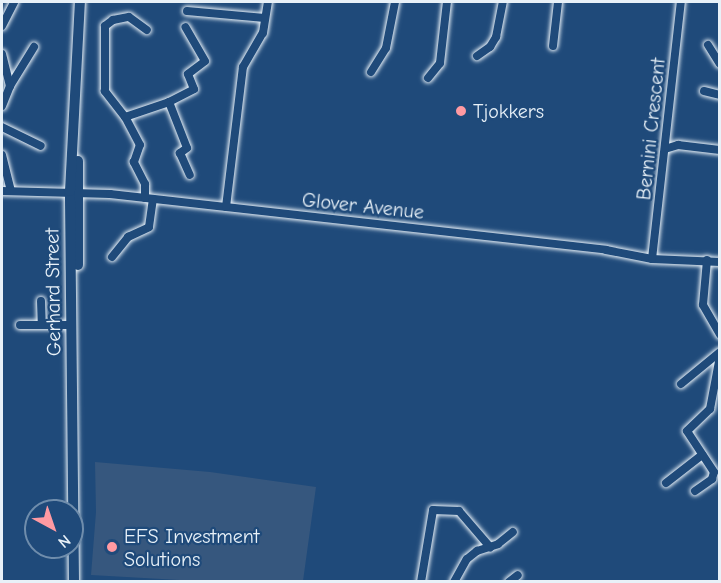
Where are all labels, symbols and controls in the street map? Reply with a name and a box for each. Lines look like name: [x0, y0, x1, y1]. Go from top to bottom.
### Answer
street label: Bernini Crescent: [632, 57, 670, 201]
place label: Tjokkers: [473, 99, 544, 123]
marker: Tjokkers: [454, 104, 468, 118]
street label: Glover Avenue: [301, 188, 425, 224]
street label: Gerhard Street: [40, 228, 66, 356]
north arrow: [24, 499, 84, 559]
place label: EFS Investment Solutions: [124, 524, 260, 571]
text: N: [55, 531, 74, 552]
marker: EFS Investment Solutions: [105, 540, 119, 554]

